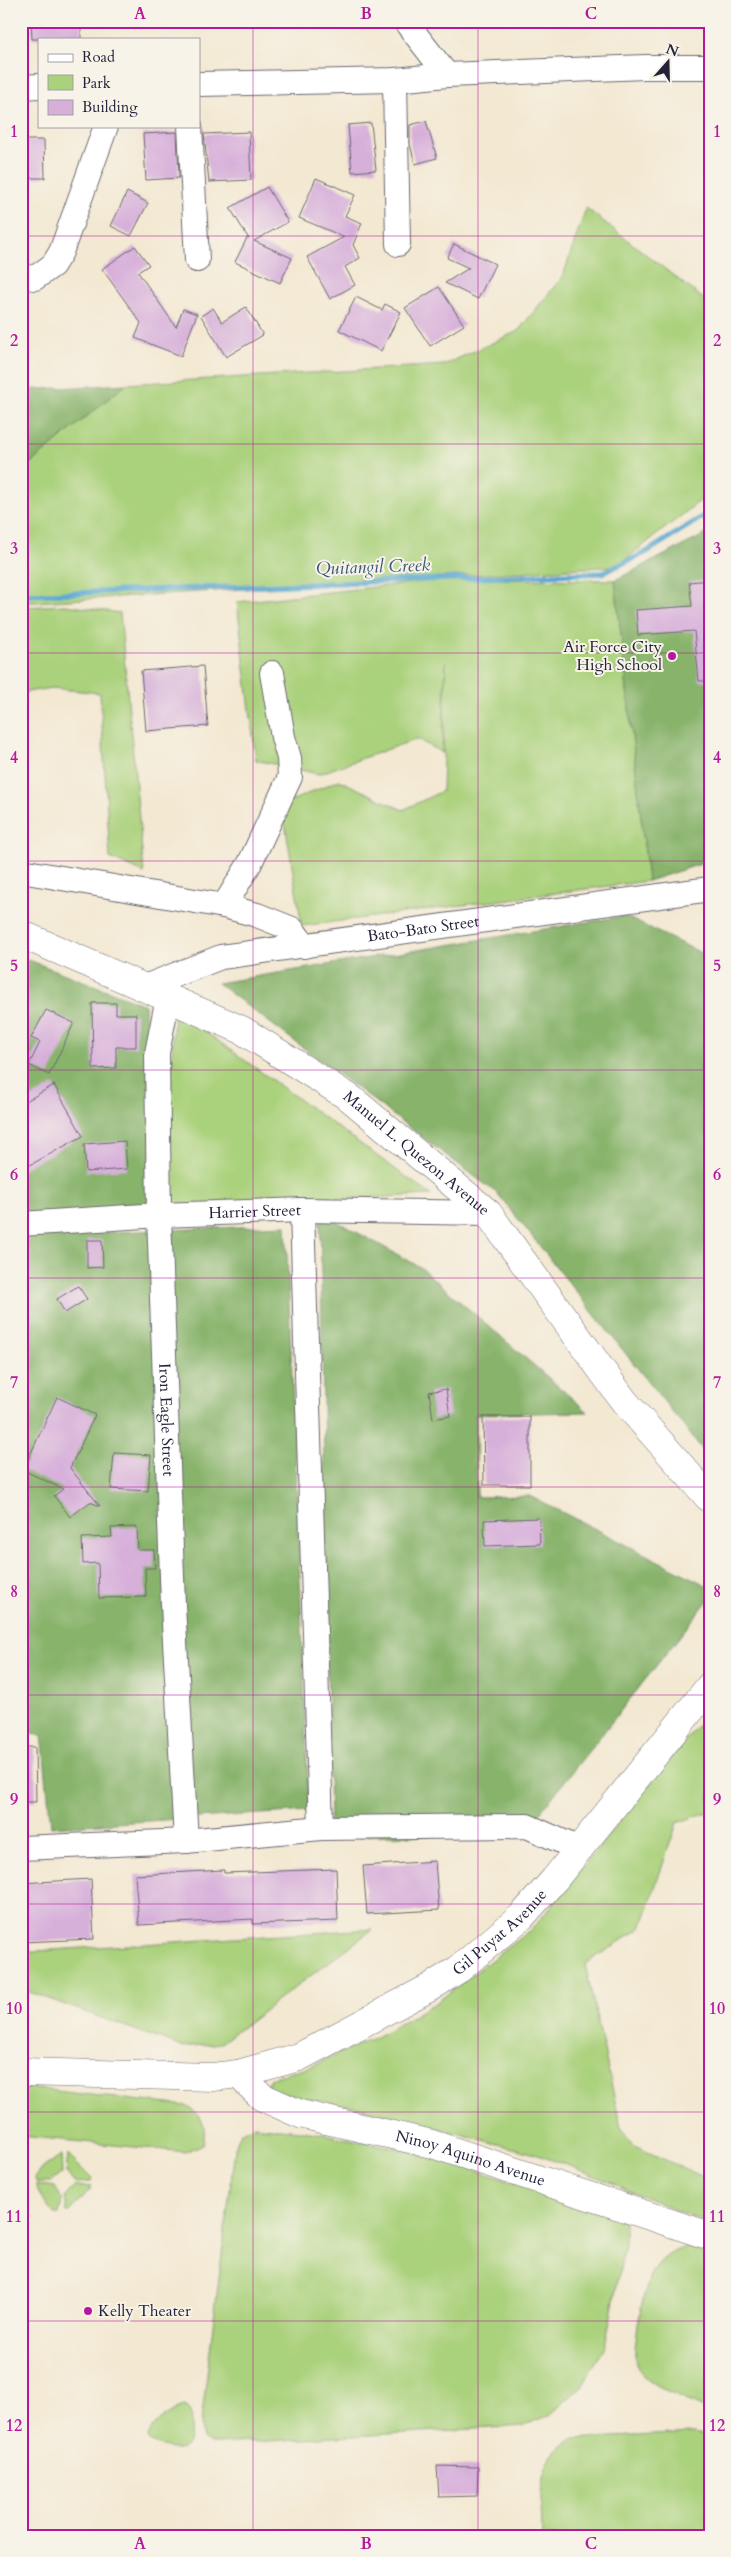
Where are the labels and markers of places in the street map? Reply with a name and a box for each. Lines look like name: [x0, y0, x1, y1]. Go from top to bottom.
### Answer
place label: Air Force City High School: [563, 636, 663, 676]
marker: Air Force City High School: [666, 650, 678, 662]
place label: Kelly Theater: [98, 2300, 191, 2322]
marker: Kelly Theater: [82, 2305, 94, 2317]

